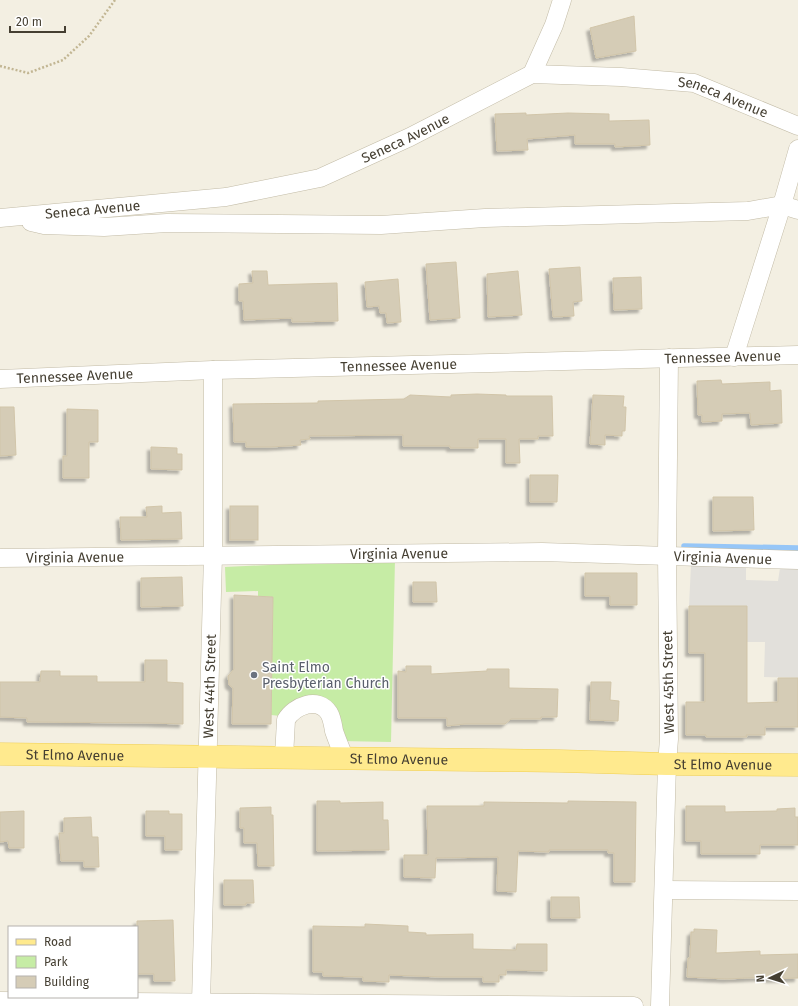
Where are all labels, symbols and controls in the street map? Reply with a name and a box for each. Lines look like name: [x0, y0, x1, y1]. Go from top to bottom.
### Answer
scale bar: [10, 8, 65, 34]
text: 20 m: [16, 15, 42, 29]
street label: Seneca Avenue: [677, 74, 770, 122]
street label: Seneca Avenue: [359, 110, 452, 167]
street label: Seneca Avenue: [44, 197, 141, 223]
street label: Tennessee Avenue: [664, 347, 781, 367]
street label: Tennessee Avenue: [340, 356, 457, 376]
street label: Tennessee Avenue: [16, 365, 134, 387]
street label: Virginia Avenue: [350, 545, 448, 563]
street label: Virginia Avenue: [674, 548, 772, 568]
street label: Virginia Avenue: [26, 549, 124, 567]
street label: West 45th Street: [659, 629, 678, 734]
street label: West 44th Street: [200, 633, 220, 739]
place label: Saint Elmo Presbyterian Church: [262, 659, 389, 692]
marker: Saint Elmo Presbyterian Church: [249, 670, 259, 680]
street label: St Elmo Avenue: [26, 746, 124, 765]
street label: St Elmo Avenue: [350, 750, 448, 769]
street label: St Elmo Avenue: [674, 756, 772, 774]
legend: [8, 926, 138, 998]
text: Road: [44, 935, 72, 949]
text: Park: [44, 955, 68, 969]
north arrow: [750, 958, 790, 998]
text: Building: [44, 975, 90, 989]
text: N: [754, 975, 767, 983]

